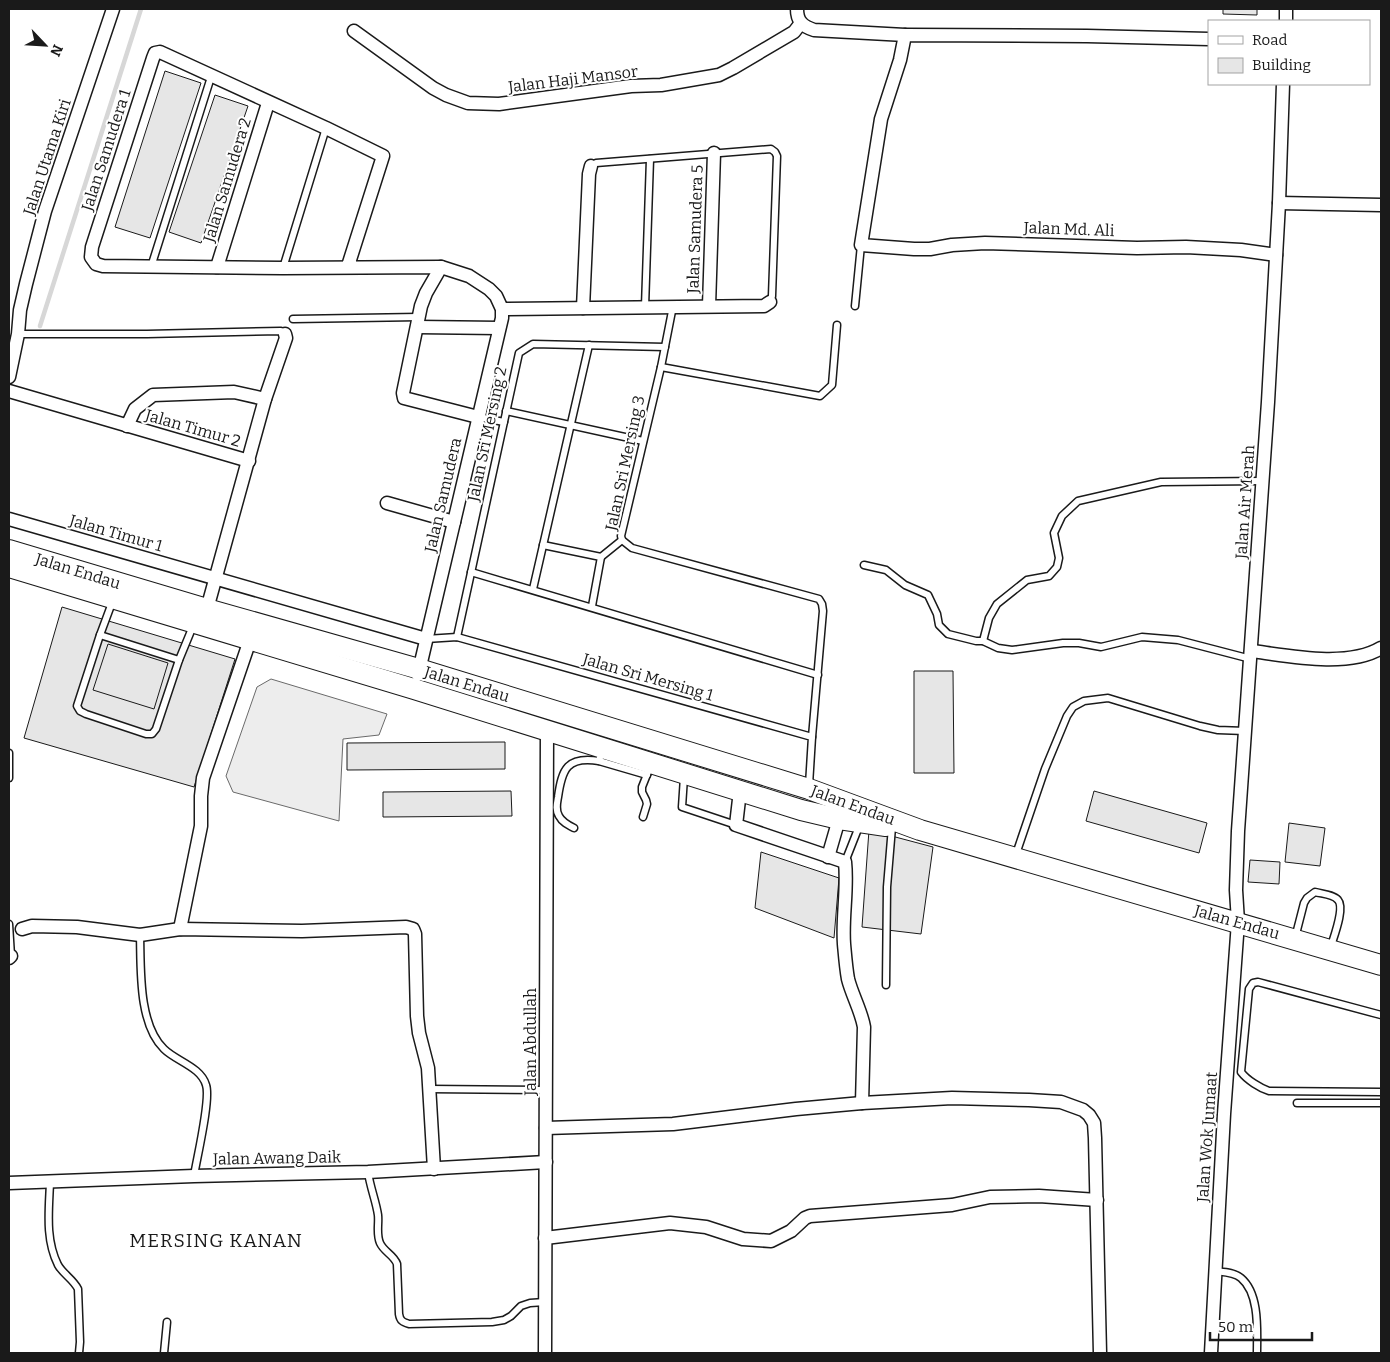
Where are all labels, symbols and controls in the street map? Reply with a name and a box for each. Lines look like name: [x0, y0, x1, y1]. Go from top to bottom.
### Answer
north arrow: [20, 20, 70, 70]
legend: [1208, 20, 1370, 85]
text: Road: [1252, 31, 1287, 49]
text: N: [46, 42, 66, 59]
text: Building: [1252, 56, 1311, 74]
street label: Jalan Haji Mansor: [506, 62, 639, 97]
street label: Jalan Samudera 1: [77, 86, 135, 214]
street label: Jalan Utama Kiri: [19, 96, 75, 218]
street label: Jalan Samudera 2: [199, 116, 255, 245]
street label: Jalan Samudera 5: [683, 164, 707, 295]
street label: Jalan Md. Ali: [1022, 218, 1115, 240]
street label: Jalan Sri Mersing 2: [463, 365, 511, 504]
street label: Jalan Sri Mersing 3: [601, 394, 649, 533]
street label: Jalan Timur 2: [142, 405, 243, 451]
street label: Jalan Samudera: [420, 436, 465, 555]
street label: Jalan Air Merah: [1231, 444, 1258, 561]
street label: Jalan Timur 1: [66, 510, 165, 555]
street label: Jalan Endau: [32, 549, 123, 593]
street label: Jalan Sri Mersing 1: [580, 649, 716, 705]
street label: Jalan Endau: [421, 662, 512, 706]
street label: Jalan Endau: [807, 781, 898, 829]
street label: Jalan Endau: [1191, 900, 1282, 943]
street label: Jalan Abdullah: [521, 988, 540, 1097]
street label: Jalan Wok Jumaat: [1193, 1071, 1221, 1204]
street label: Jalan Awang Daik: [212, 1147, 341, 1169]
district label: MERSING KANAN: [129, 1229, 303, 1252]
scale bar: [1210, 1310, 1312, 1342]
text: 50 m: [1218, 1318, 1254, 1336]

